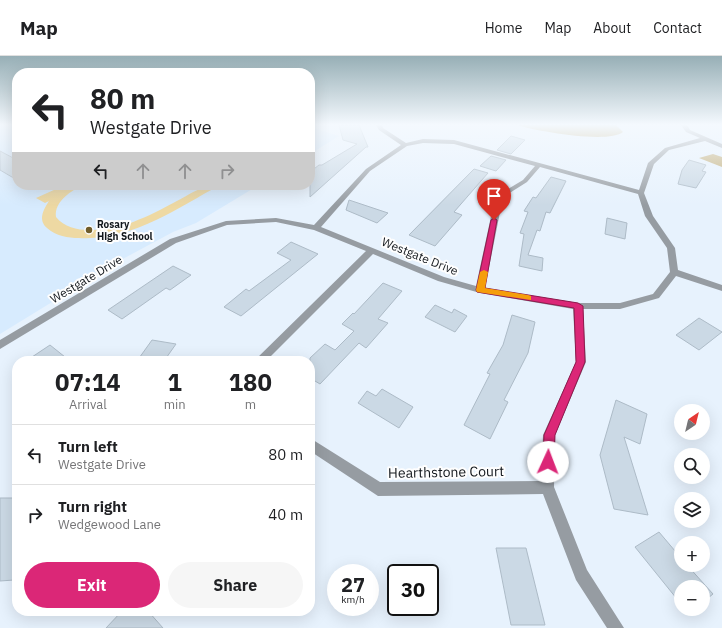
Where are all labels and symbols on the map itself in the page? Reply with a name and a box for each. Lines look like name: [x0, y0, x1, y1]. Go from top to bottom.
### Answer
pin: [477, 179, 511, 220]
place label: Rosary High School: [97, 218, 153, 243]
marker: Rosary High School: [84, 225, 94, 235]
street label: Westgate Drive: [380, 234, 461, 278]
street label: Westgate Drive: [47, 251, 125, 306]
north arrow: [674, 404, 710, 440]
position arrow: [527, 441, 569, 483]
street label: Hearthstone Court: [388, 462, 504, 482]
speed limit sign: 30: [387, 564, 439, 616]

